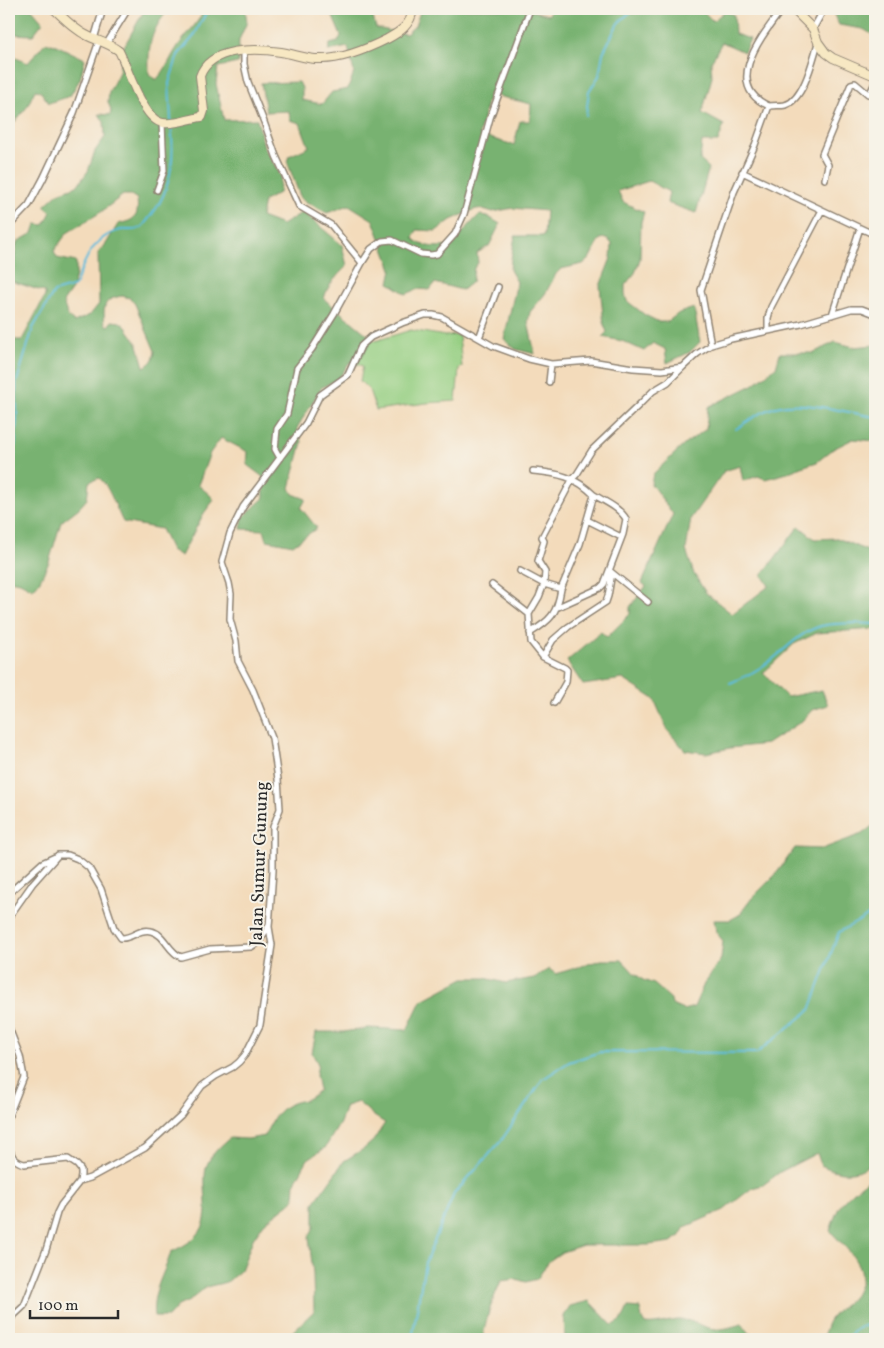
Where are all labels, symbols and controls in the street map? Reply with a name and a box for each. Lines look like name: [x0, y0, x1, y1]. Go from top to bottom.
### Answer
street label: Jalan Sumur Gunung: [245, 781, 275, 947]
scale bar: [30, 1288, 118, 1320]
text: 100 m: [38, 1296, 78, 1317]

